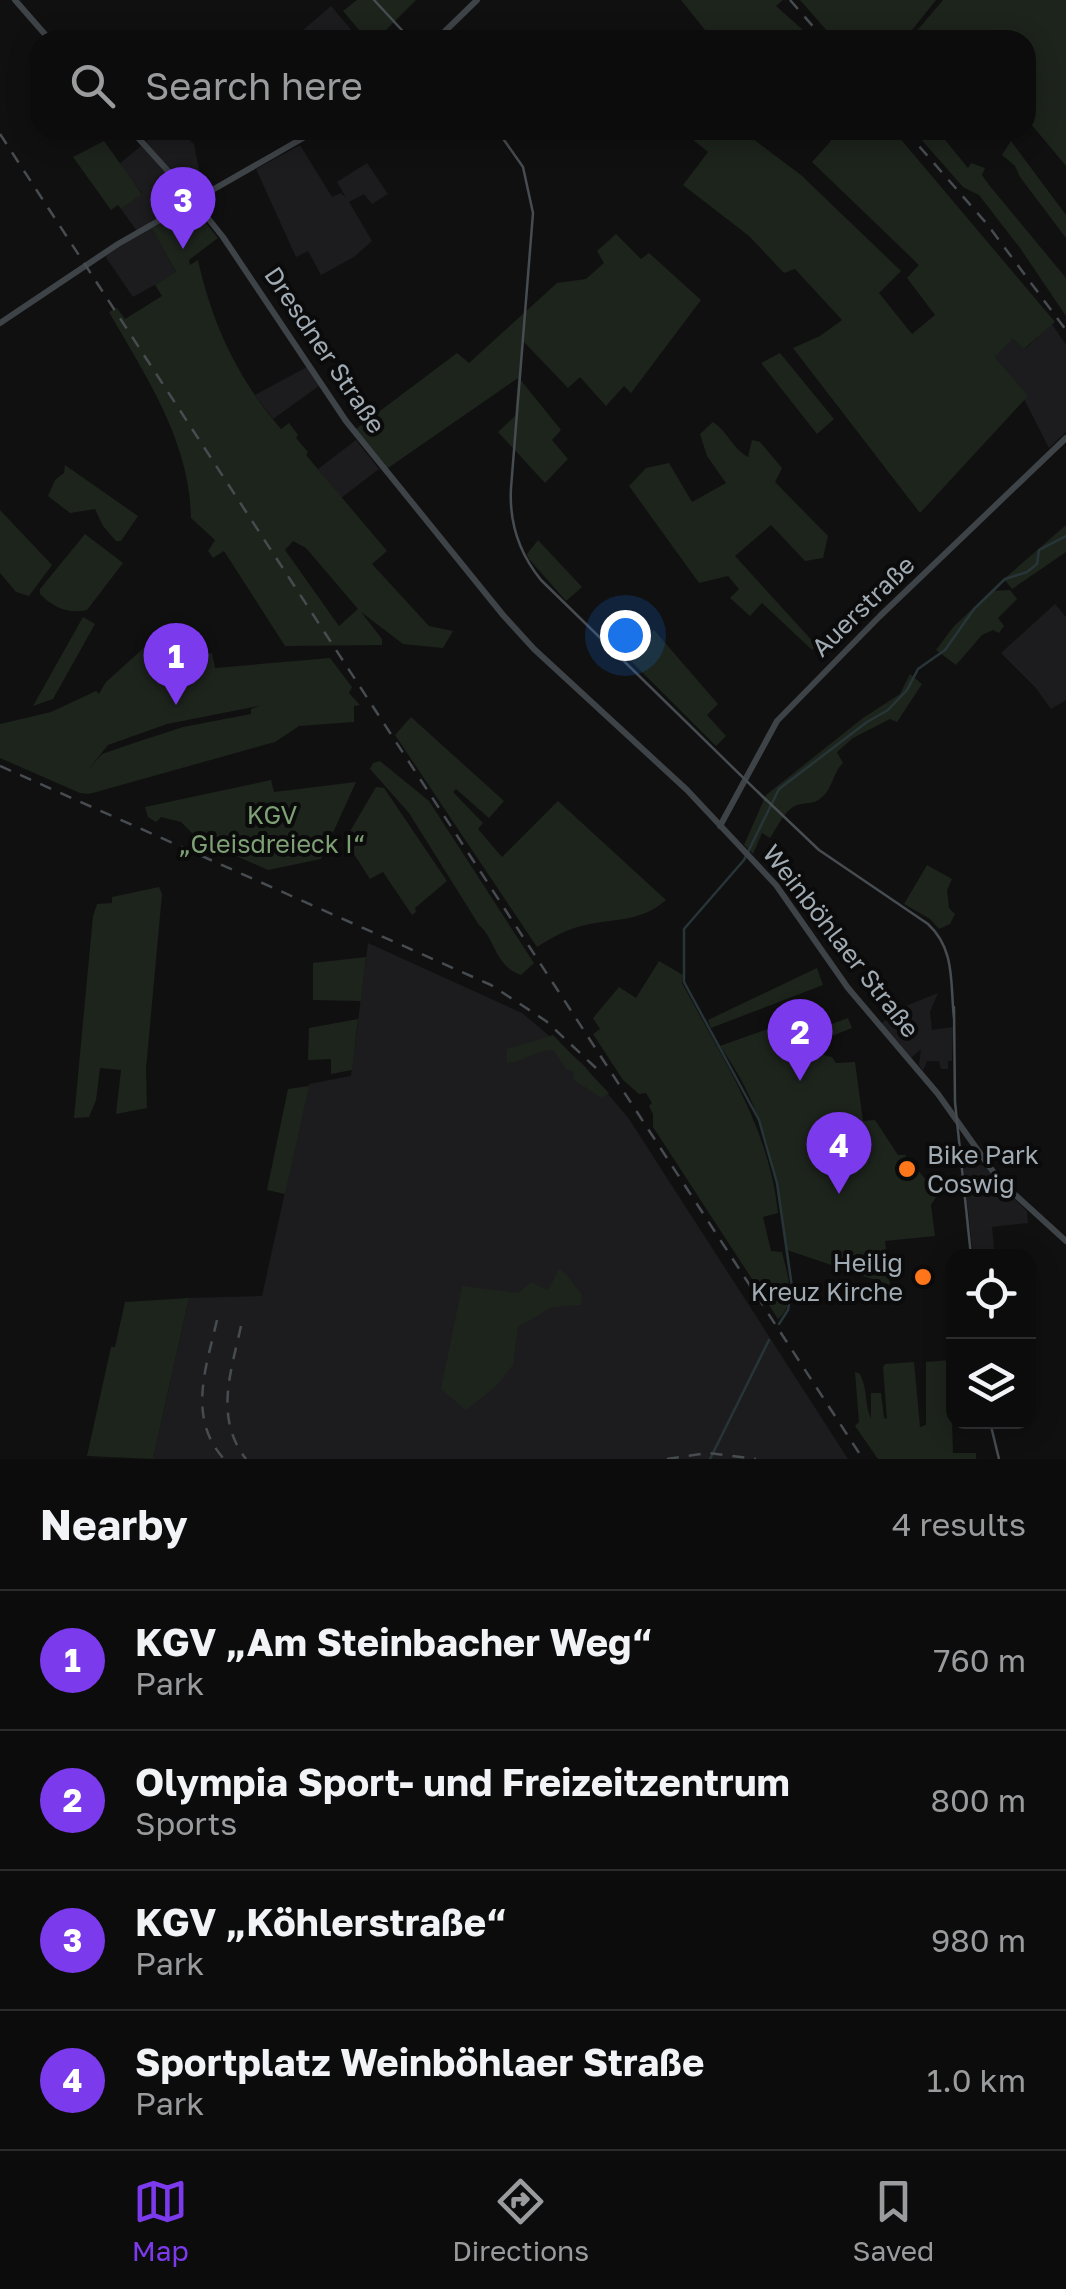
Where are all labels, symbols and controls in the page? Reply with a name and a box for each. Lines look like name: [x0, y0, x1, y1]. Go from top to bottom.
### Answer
search box: [30, 30, 1036, 140]
icon: search: [65, 58, 120, 113]
text: Search here: [145, 63, 363, 108]
pin: 3: [150, 166, 216, 249]
street label: Dresdner Straße: [258, 261, 393, 439]
street label: Auerstraße: [805, 549, 921, 662]
your location: [600, 610, 651, 661]
pin: 1: [144, 622, 208, 705]
park label: KGV „Gleisdreieck I“: [179, 799, 365, 859]
street label: Weinböhlaer Straße: [757, 838, 926, 1043]
pin: 2: [768, 998, 832, 1081]
pin: 4: [806, 1112, 872, 1194]
place label: Bike Park Coswig: [927, 1139, 1039, 1199]
marker: Bike Park Coswig: [896, 1158, 918, 1180]
place label: Heilig Kreuz Kirche: [751, 1247, 903, 1307]
map controls: [946, 1249, 1036, 1429]
button: locate: [946, 1249, 1036, 1339]
marker: Heilig Kreuz Kirche: [912, 1266, 934, 1288]
button: layers: [946, 1339, 1036, 1429]
text: Nearby: [40, 1499, 188, 1549]
text: 4 results: [892, 1505, 1026, 1543]
text: KGV „Am Steinbacher Weg“: [135, 1619, 652, 1664]
text: 1: [64, 1641, 81, 1679]
text: 760 m: [934, 1641, 1026, 1679]
text: Park: [135, 1664, 204, 1702]
text: Olympia Sport- und Freizeitzentrum: [135, 1759, 790, 1804]
text: 2: [63, 1781, 82, 1819]
text: 800 m: [930, 1781, 1026, 1819]
text: Sports: [135, 1804, 237, 1842]
text: KGV „Köhlerstraße“: [135, 1899, 506, 1944]
text: 3: [63, 1921, 82, 1959]
text: 980 m: [931, 1921, 1026, 1959]
text: Park: [135, 1944, 204, 1982]
text: Sportplatz Weinböhlaer Straße: [135, 2039, 704, 2084]
text: 4: [62, 2061, 83, 2099]
text: 1.0 km: [927, 2061, 1026, 2099]
text: Park: [135, 2084, 204, 2122]
tab: Map: [132, 2174, 189, 2267]
tab: Directions: [452, 2174, 589, 2267]
tab: Saved: [852, 2174, 934, 2267]

